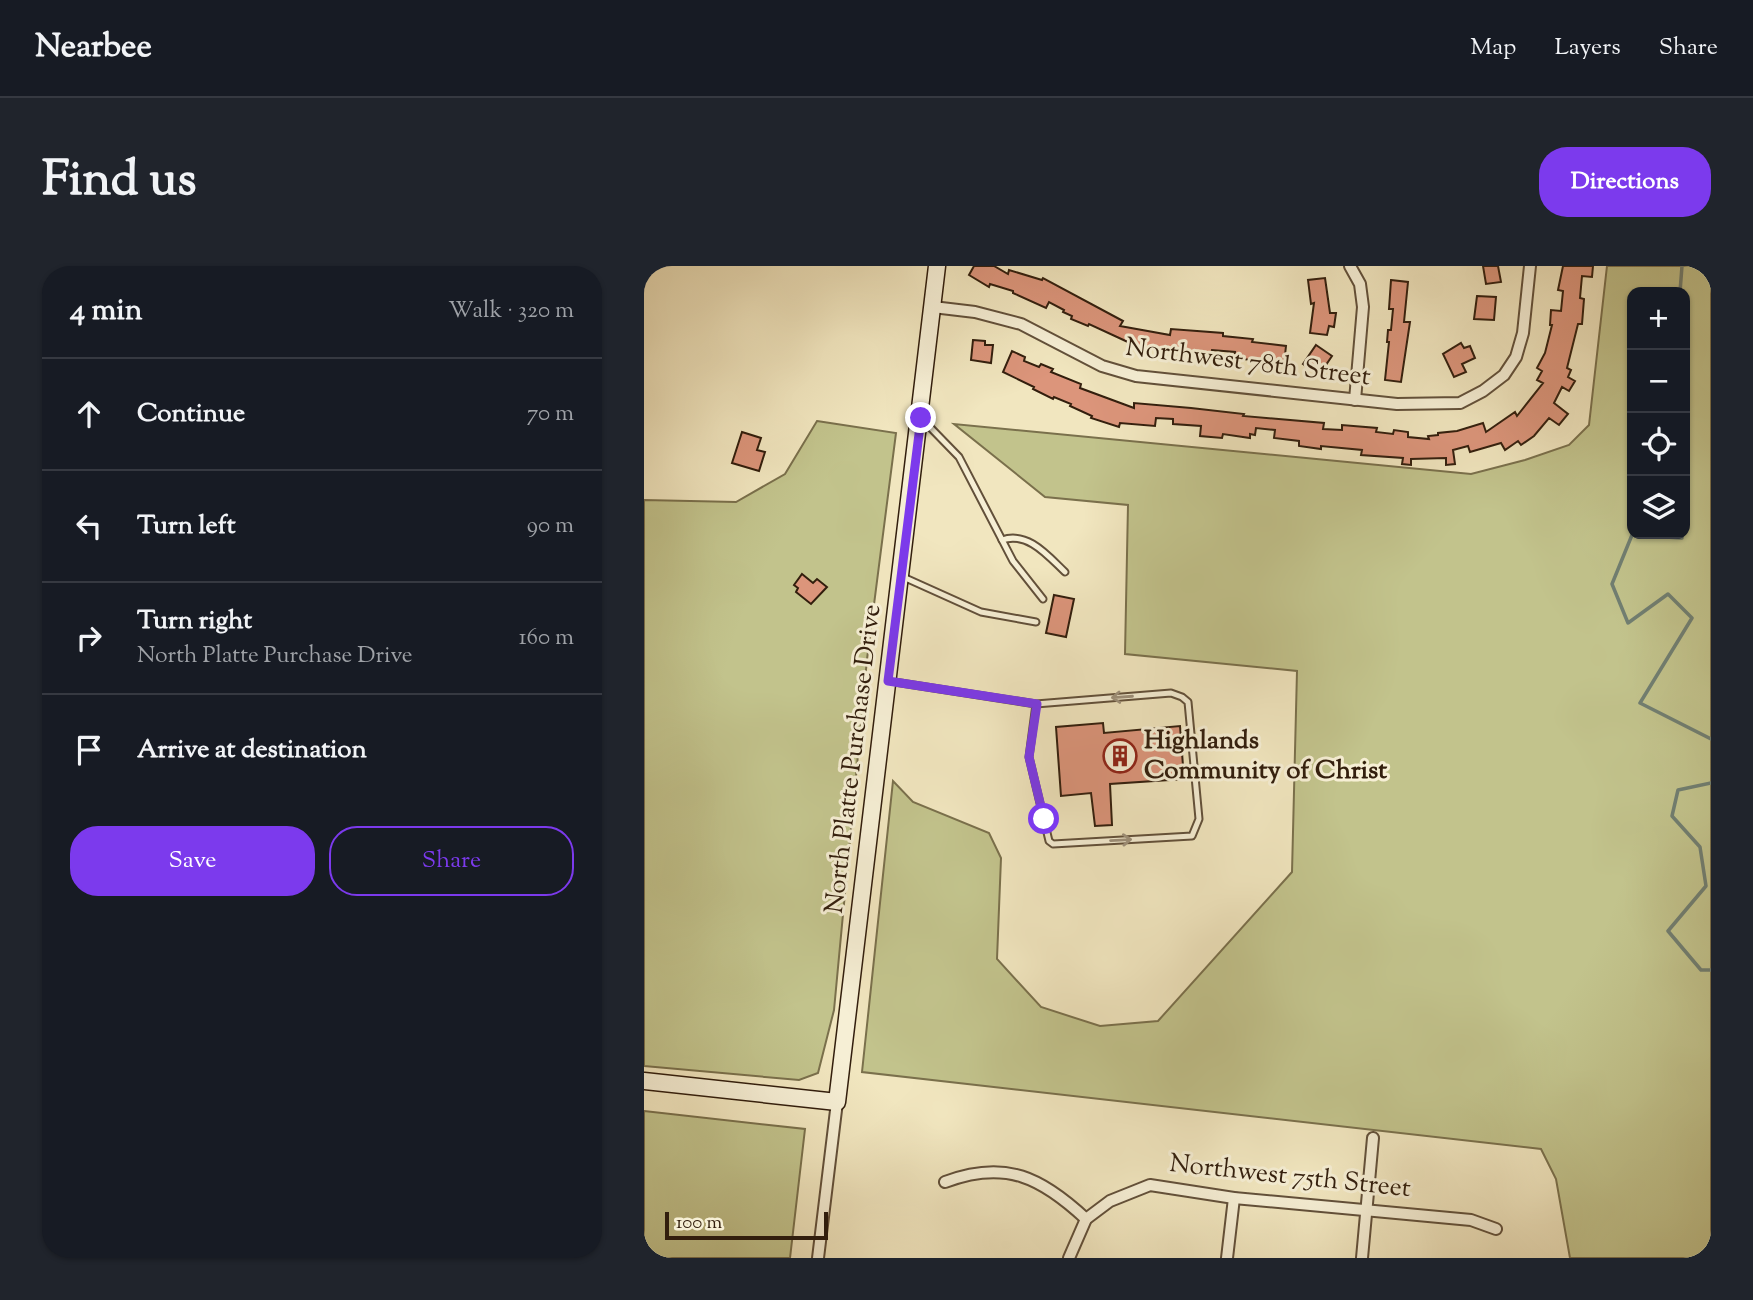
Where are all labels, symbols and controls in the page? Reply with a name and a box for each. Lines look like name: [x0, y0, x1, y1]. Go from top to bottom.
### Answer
text: Nearbee: [35, 24, 152, 72]
text: Map: [1470, 31, 1516, 65]
text: Layers: [1554, 31, 1621, 65]
text: Share: [1659, 31, 1718, 65]
text: Find us: [42, 147, 196, 217]
button: Directions: [1539, 147, 1711, 217]
map controls: [1627, 287, 1690, 539]
button: +: [1627, 287, 1690, 350]
text: 4 min: [70, 290, 143, 333]
text: Walk · 320 m: [448, 295, 574, 328]
street label: Northwest 78th Street: [1123, 330, 1373, 396]
button: −: [1627, 350, 1690, 413]
icon: ahead: [70, 395, 108, 433]
text: Continue: [137, 396, 245, 433]
text: 70 m: [527, 398, 574, 431]
route end: [905, 402, 936, 433]
button: locate: [1627, 413, 1690, 476]
button: layers: [1627, 476, 1690, 539]
icon: left: [70, 507, 108, 545]
text: Turn left: [137, 508, 236, 545]
text: 90 m: [527, 510, 574, 543]
street label: North Platte Purchase Drive: [817, 602, 891, 916]
text: Turn right: [137, 603, 252, 640]
icon: right: [70, 619, 108, 657]
text: 160 m: [519, 622, 574, 655]
text: North Platte Purchase Drive: [137, 640, 413, 673]
one-way arrow: [1111, 691, 1134, 704]
place label: Highlands Community of Christ: [1144, 723, 1387, 790]
icon: arrive: [70, 731, 108, 769]
text: Arrive at destination: [137, 732, 367, 769]
building icon: Highlands Community of Christ: [1101, 737, 1139, 775]
route start: [1028, 803, 1059, 834]
button: Save: [70, 826, 315, 896]
button: Share: [329, 826, 574, 896]
one-way arrow: [1109, 833, 1132, 846]
street label: Northwest 75th Street: [1168, 1146, 1413, 1208]
scale bar: [665, 1209, 828, 1241]
text: 100 m: [676, 1210, 722, 1237]

